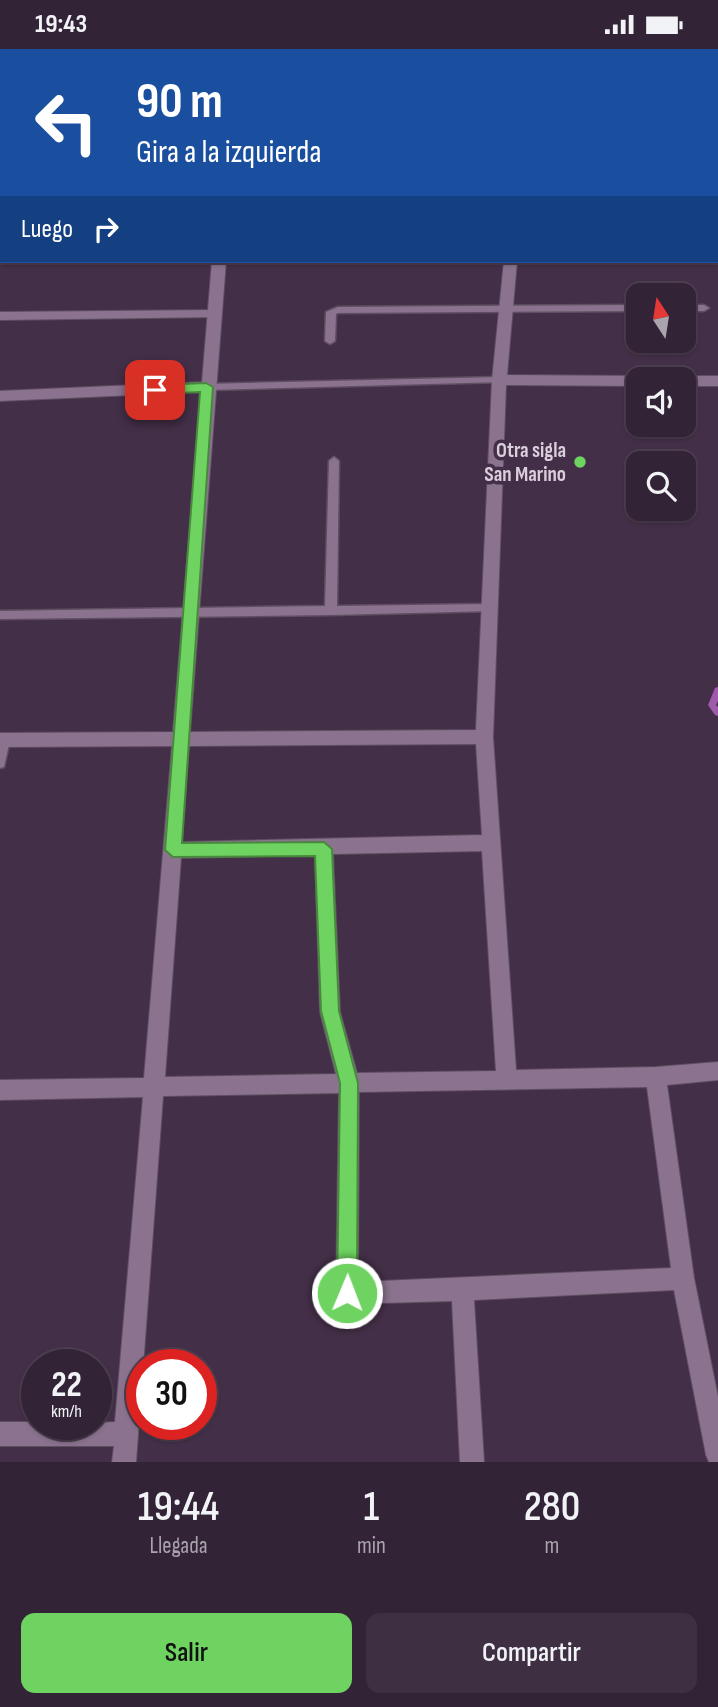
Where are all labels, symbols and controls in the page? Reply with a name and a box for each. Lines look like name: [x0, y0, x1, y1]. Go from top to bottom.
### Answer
text: 19:43: [35, 9, 87, 40]
text: 90 m: [136, 73, 223, 132]
icon: left: [21, 77, 112, 168]
text: Gira a la izquierda: [136, 133, 322, 172]
icon: right: [87, 210, 125, 248]
text: Luego: [21, 214, 73, 245]
north arrow: [626, 283, 696, 353]
map controls: [626, 283, 696, 521]
pin: [125, 360, 185, 420]
button: sound: [626, 367, 696, 437]
icon: arrive: [136, 371, 174, 409]
place label: Otra sigla San Marino: [484, 438, 566, 487]
button: search: [626, 451, 696, 521]
marker: Otra sigla San Marino: [572, 454, 588, 470]
position arrow: [310, 1256, 384, 1330]
speed limit sign: 30: [126, 1349, 217, 1440]
text: 22: [51, 1364, 82, 1407]
text: km/h: [51, 1401, 82, 1422]
text: 19:44: [138, 1482, 219, 1533]
text: 1: [364, 1482, 379, 1533]
text: 280: [524, 1482, 580, 1533]
text: Llegada: [149, 1532, 208, 1560]
text: min: [357, 1532, 386, 1560]
text: m: [545, 1532, 559, 1560]
button: Salir: [21, 1613, 352, 1693]
button: Compartir: [366, 1613, 697, 1693]

